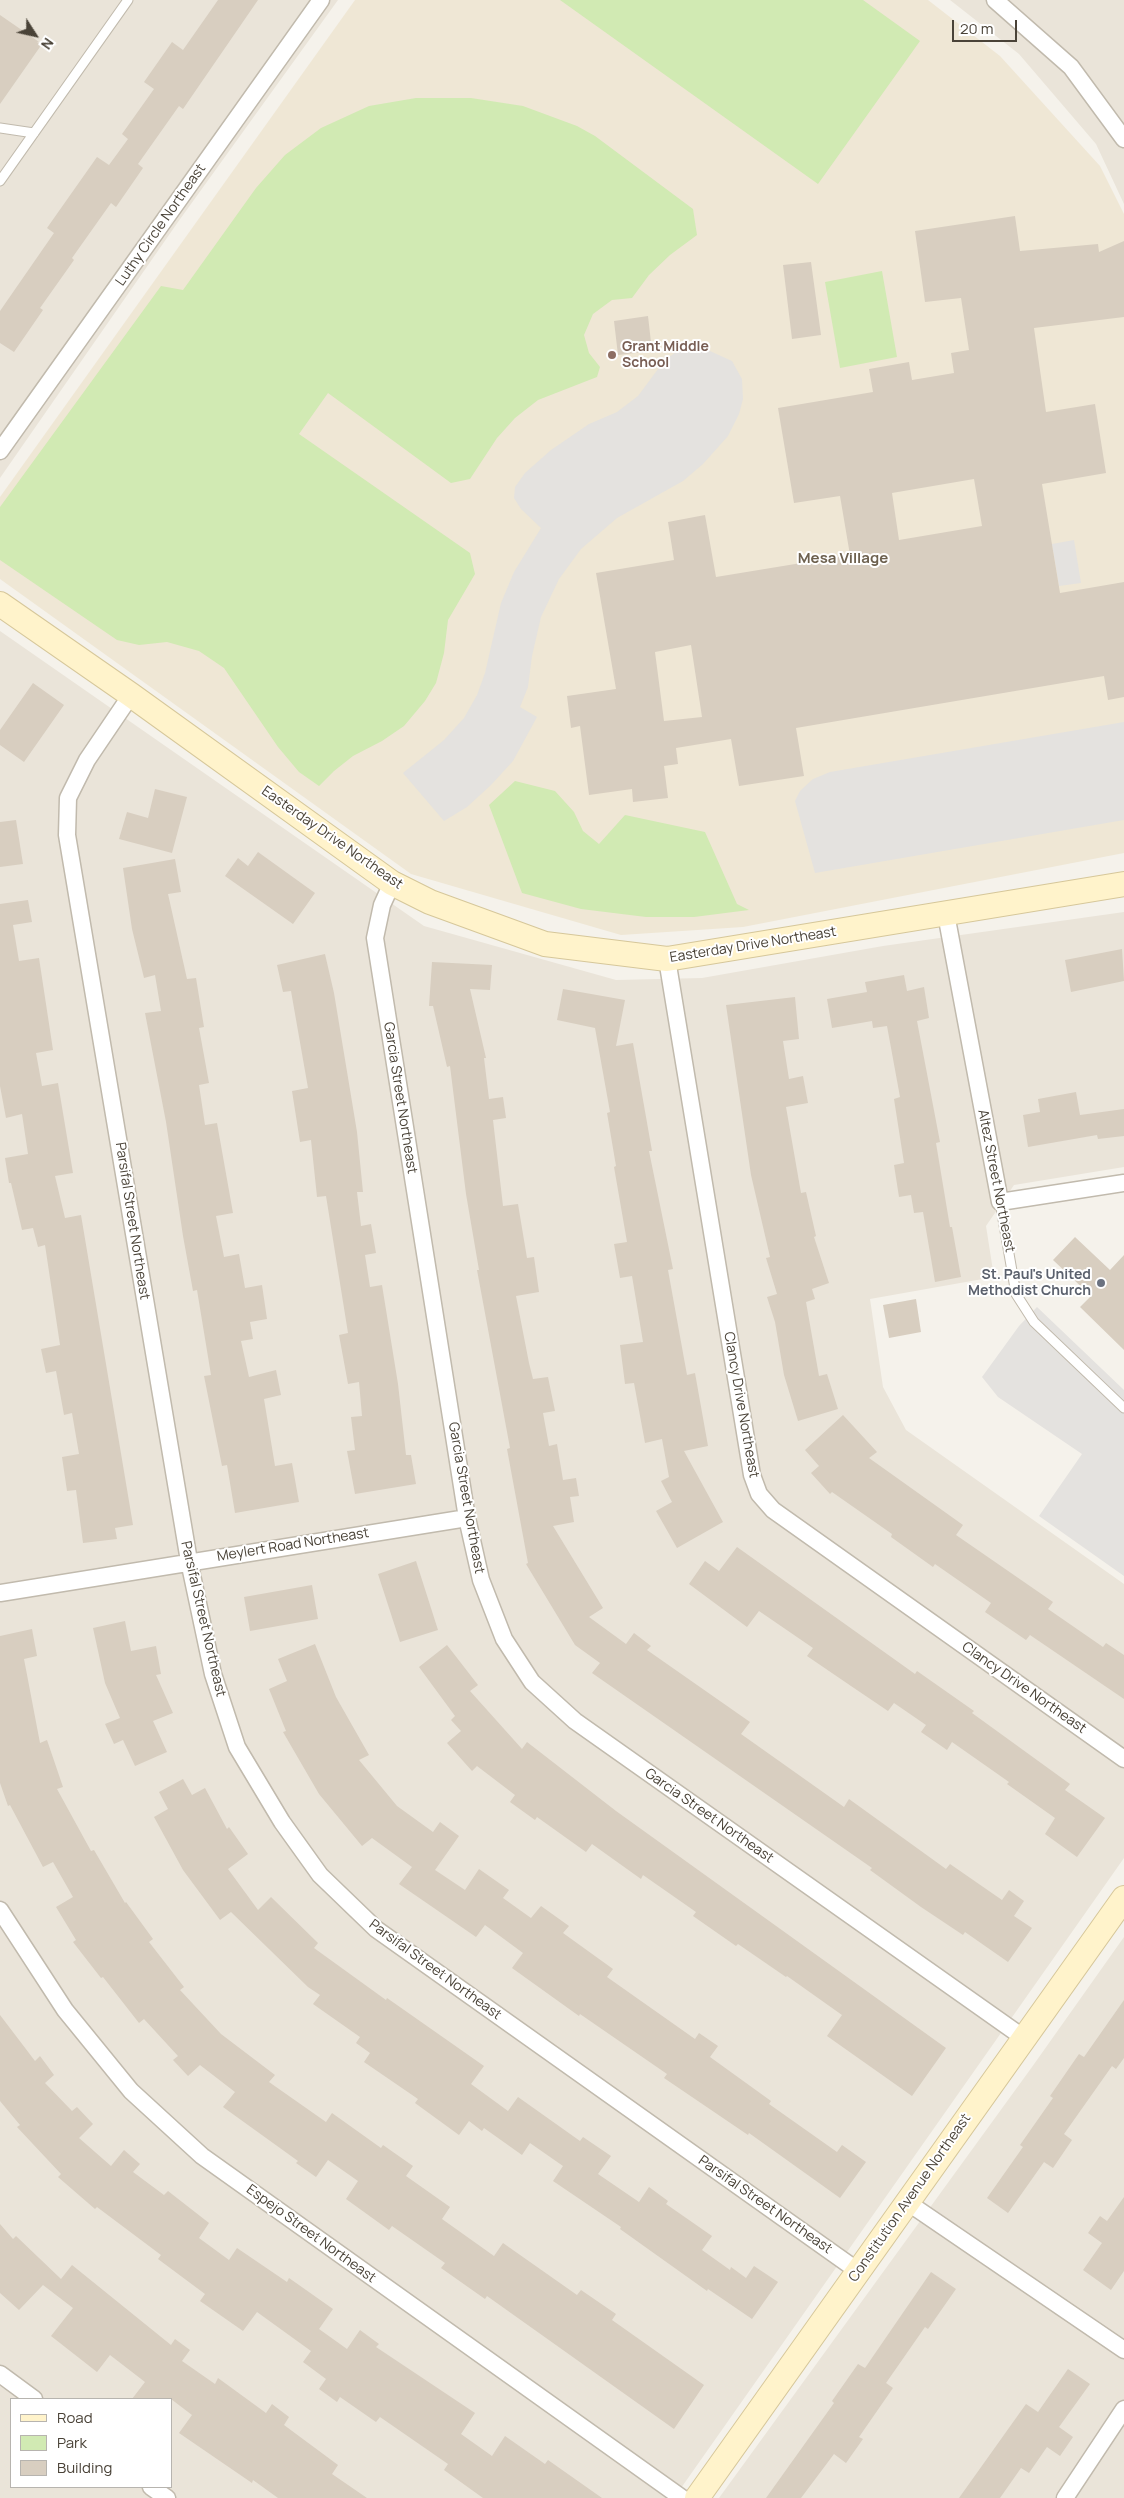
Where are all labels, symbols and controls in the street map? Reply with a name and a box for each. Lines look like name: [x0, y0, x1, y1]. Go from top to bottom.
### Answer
north arrow: [10, 10, 60, 60]
scale bar: [954, 10, 1019, 42]
text: 20 m: [960, 18, 993, 39]
text: N: [37, 34, 58, 53]
street label: Luthy Circle Northeast: [112, 161, 210, 289]
place label: Grant Middle School: [622, 339, 709, 372]
marker: Grant Middle School: [606, 349, 618, 361]
district label: Mesa Village: [798, 550, 888, 568]
street label: Easterday Drive Northeast: [258, 783, 406, 893]
street label: Easterday Drive Northeast: [668, 924, 838, 966]
street label: Garcia Street Northeast: [380, 1021, 420, 1175]
street label: Altez Street Northeast: [974, 1108, 1018, 1254]
street label: Parsifal Street Northeast: [111, 1141, 153, 1301]
place label: St. Paul's United Methodist Church: [968, 1267, 1091, 1300]
marker: St. Paul's United Methodist Church: [1095, 1277, 1107, 1289]
street label: Clancy Drive Northeast: [720, 1331, 762, 1479]
street label: Garcia Street Northeast: [444, 1421, 488, 1575]
street label: Meylert Road Northeast: [216, 1525, 370, 1565]
street label: Parsifal Street Northeast: [177, 1539, 229, 1699]
street label: Clancy Drive Northeast: [959, 1639, 1089, 1737]
street label: Garcia Street Northeast: [641, 1765, 777, 1867]
street label: Parsifal Street Northeast: [366, 1916, 504, 2024]
street label: Constitution Avenue Northeast: [845, 2111, 975, 2285]
street label: Parsifal Street Northeast: [695, 2152, 835, 2258]
street label: Espejo Street Northeast: [243, 2181, 379, 2287]
legend: [10, 2398, 172, 2488]
text: Road: [57, 2407, 93, 2428]
text: Park: [57, 2432, 87, 2453]
text: Building: [57, 2457, 112, 2478]

